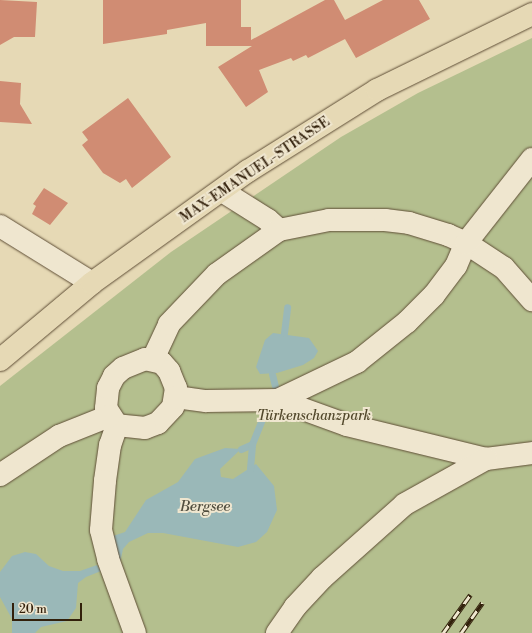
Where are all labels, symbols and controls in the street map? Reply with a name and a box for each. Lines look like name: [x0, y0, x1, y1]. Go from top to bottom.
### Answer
street label: MAX-EMANUEL-STRASSE: [177, 114, 333, 226]
park label: Türkenschanzpark: [257, 408, 371, 424]
water label: Bergsee: [180, 498, 230, 516]
scale bar: [14, 595, 84, 621]
text: 20 m: [19, 602, 47, 617]

